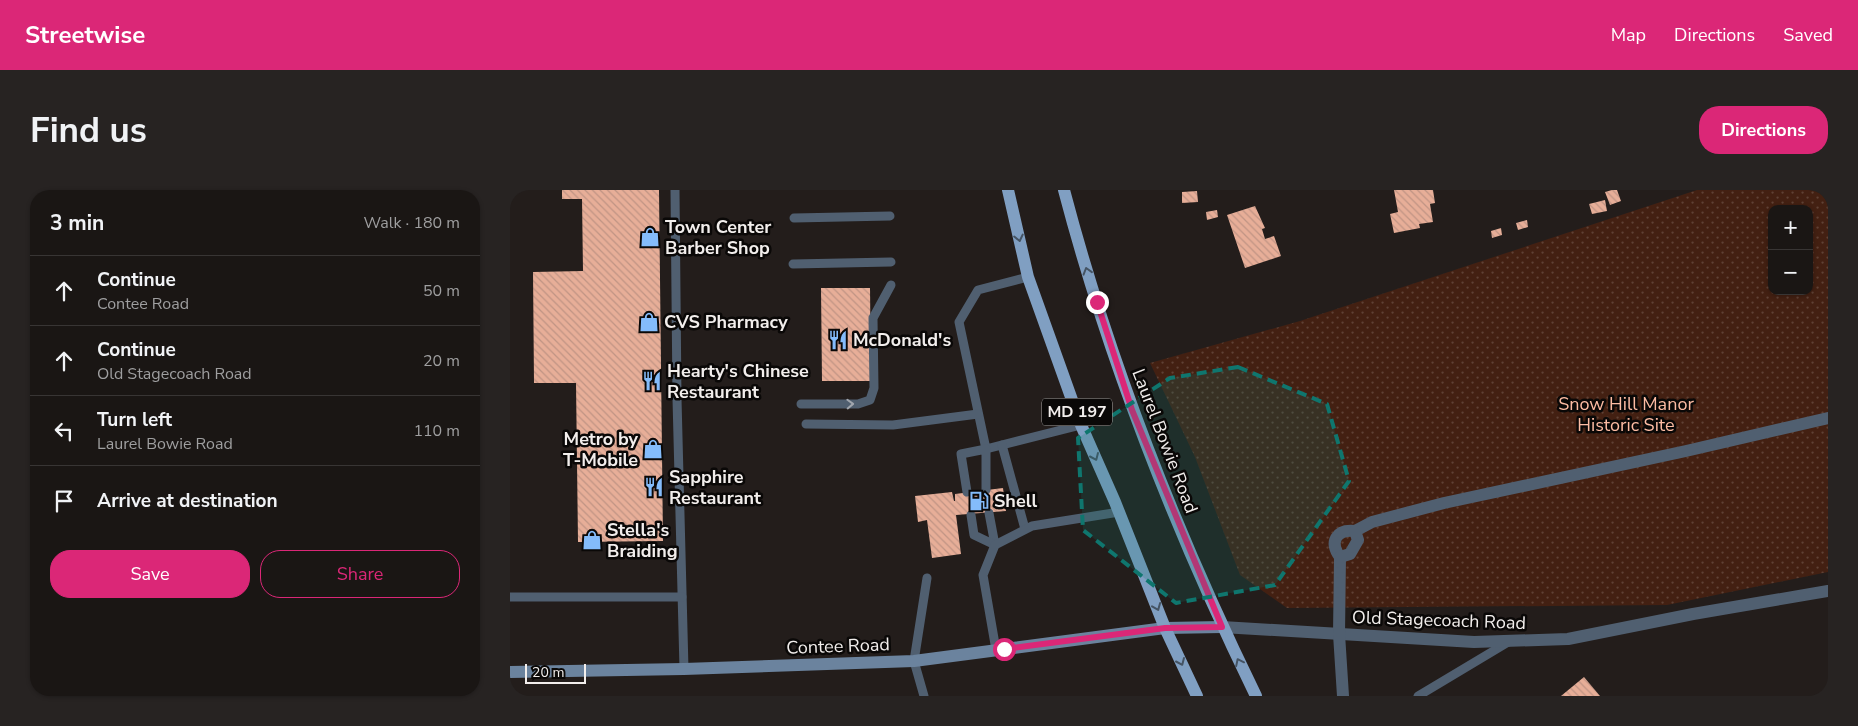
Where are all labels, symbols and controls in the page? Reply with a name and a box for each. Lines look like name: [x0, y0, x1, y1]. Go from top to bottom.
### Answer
text: Streetwise: [25, 19, 145, 51]
text: Map: [1611, 23, 1646, 47]
text: Directions: [1674, 23, 1755, 47]
text: Saved: [1783, 23, 1833, 47]
button: Directions: [1699, 106, 1828, 154]
text: Find us: [30, 107, 147, 154]
map controls: [1768, 205, 1813, 295]
button: +: [1768, 205, 1813, 250]
text: 3 min: [50, 209, 104, 237]
text: Walk · 180 m: [364, 212, 460, 234]
place label: Town Center Barber Shop: [665, 215, 771, 260]
shop icon: Town Center Barber Shop: [639, 226, 661, 248]
one-way arrow: [1013, 233, 1024, 242]
button: −: [1768, 250, 1813, 295]
text: Continue: [97, 267, 176, 293]
one-way arrow: [1083, 267, 1093, 276]
icon: ahead: [50, 277, 78, 305]
text: 50 m: [423, 280, 460, 302]
route end: [1086, 291, 1109, 314]
text: Contee Road: [97, 293, 189, 315]
place label: CVS Pharmacy: [664, 310, 788, 334]
shop icon: CVS Pharmacy: [638, 311, 660, 333]
place label: McDonald's: [853, 328, 951, 352]
restaurant icon: McDonald's: [827, 329, 849, 351]
text: Continue: [97, 337, 176, 363]
icon: ahead: [50, 347, 78, 375]
text: 20 m: [423, 350, 460, 372]
place label: Hearty's Chinese Restaurant: [667, 359, 809, 404]
text: Old Stagecoach Road: [97, 363, 252, 385]
street label: Laurel Bowie Road: [1126, 365, 1204, 517]
restaurant icon: Hearty's Chinese Restaurant: [641, 370, 663, 392]
park label: Snow Hill Manor Historic Site: [1558, 392, 1694, 437]
road number: MD 197: [1042, 398, 1112, 426]
one-way arrow: [846, 399, 854, 409]
text: Turn left: [97, 407, 172, 433]
icon: left: [50, 417, 78, 445]
text: 110 m: [413, 420, 460, 442]
place label: Metro by T-Mobile: [563, 427, 639, 472]
text: Laurel Bowie Road: [97, 433, 233, 455]
shop icon: Metro by T-Mobile: [642, 438, 664, 460]
one-way arrow: [1089, 452, 1100, 461]
place label: Sapphire Restaurant: [669, 465, 761, 510]
restaurant icon: Sapphire Restaurant: [643, 476, 665, 498]
icon: arrive: [50, 487, 78, 515]
text: Arrive at destination: [97, 488, 278, 514]
place label: Shell: [994, 489, 1037, 513]
fuel station icon: Shell: [968, 490, 990, 512]
place label: Stella's Braiding: [607, 518, 678, 563]
shop icon: Stella's Braiding: [581, 529, 603, 551]
button: Save: [50, 550, 250, 598]
button: Share: [260, 550, 460, 598]
one-way arrow: [1151, 602, 1161, 611]
street label: Old Stagecoach Road: [1352, 605, 1526, 635]
street label: Contee Road: [786, 632, 890, 660]
route start: [993, 638, 1016, 661]
one-way arrow: [1174, 657, 1185, 666]
one-way arrow: [1235, 658, 1245, 667]
scale bar: [525, 661, 586, 684]
text: 20 m: [532, 663, 564, 682]

